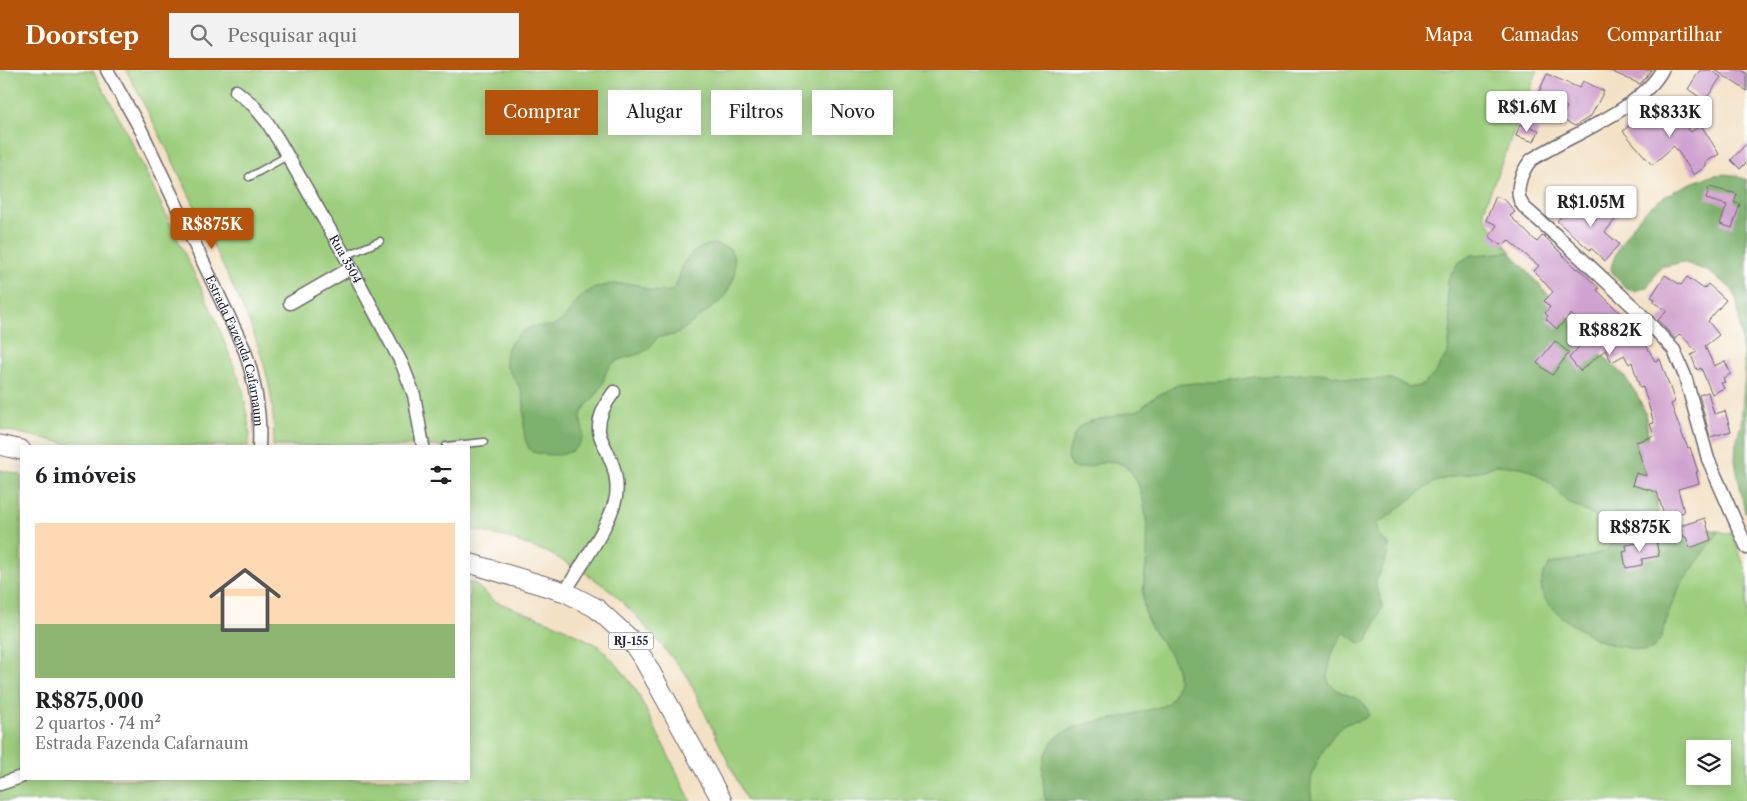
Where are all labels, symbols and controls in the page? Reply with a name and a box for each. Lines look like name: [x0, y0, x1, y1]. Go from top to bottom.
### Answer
search box: [169, 13, 519, 58]
text: Doorstep: [25, 21, 139, 50]
icon: search: [187, 21, 215, 49]
text: Pesquisar aqui: [227, 24, 357, 47]
text: Mapa: [1425, 24, 1473, 46]
text: Camadas: [1501, 24, 1579, 46]
text: Compartilhar: [1607, 24, 1722, 46]
chip: Comprar: [485, 90, 598, 135]
chip: Alugar: [608, 90, 701, 135]
chip: Filtros: [711, 90, 802, 135]
chip: Novo: [812, 90, 893, 135]
pin: R$1.6M: [1486, 90, 1568, 133]
pin: R$833K: [1629, 96, 1711, 138]
text: R$1.6M: [1497, 97, 1557, 117]
text: R$833K: [1639, 102, 1701, 122]
pin: R$1.05M: [1545, 186, 1637, 228]
text: R$1.05M: [1557, 192, 1625, 212]
pin: R$875K: [171, 208, 253, 250]
text: R$875K: [182, 214, 242, 234]
street label: Rua 3504: [327, 232, 365, 286]
street label: Estrada Fazenda Cafarnaum: [203, 272, 267, 427]
pin: R$882K: [1569, 314, 1651, 356]
text: R$882K: [1578, 320, 1642, 340]
icon: filters: [427, 461, 455, 489]
text: 6 imóveis: [35, 463, 136, 488]
pin: R$875K: [1599, 510, 1681, 553]
text: R$875K: [1610, 517, 1670, 537]
icon: home: [200, 555, 290, 645]
road number: RJ-155: [608, 632, 654, 650]
text: R$875,000: [35, 688, 144, 713]
text: 2 quartos · 74 m²: [35, 713, 161, 733]
text: Estrada Fazenda Cafarnaum: [35, 733, 249, 753]
map controls: [1686, 740, 1731, 785]
button: layers: [1686, 740, 1731, 785]

